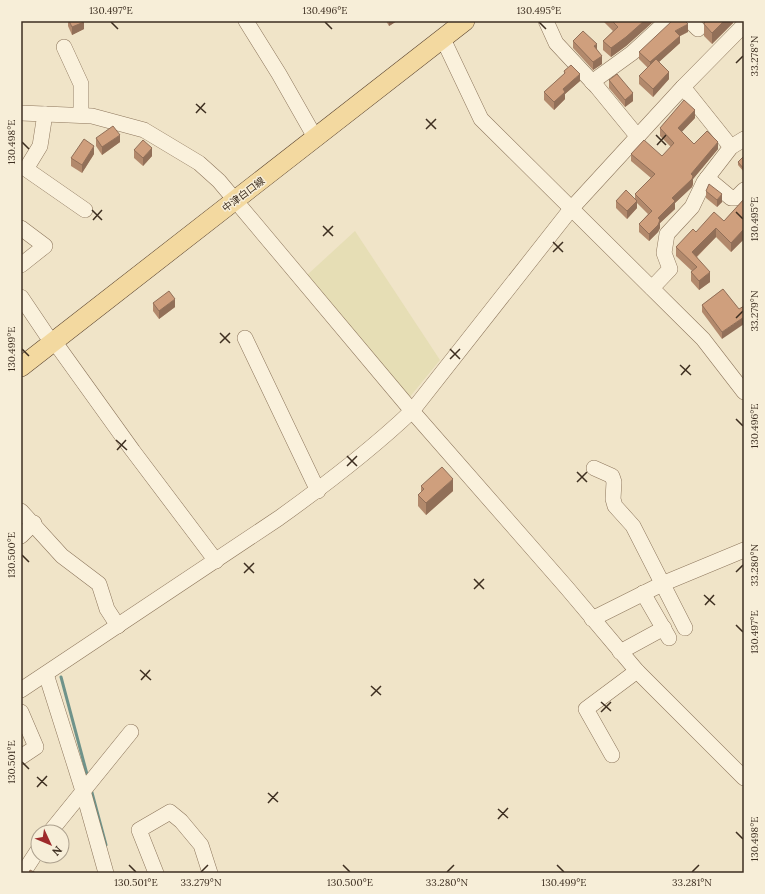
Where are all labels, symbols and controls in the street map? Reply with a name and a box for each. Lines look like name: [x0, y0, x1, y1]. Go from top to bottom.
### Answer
text: 130.497°E: [89, 4, 133, 17]
text: 130.496°E: [303, 4, 347, 17]
text: 130.495°E: [517, 4, 561, 17]
text: 33.278°N: [748, 35, 761, 76]
text: 130.498°E: [5, 120, 18, 164]
street label: 中津白口線: [219, 174, 267, 215]
text: 130.495°E: [748, 197, 761, 241]
text: 33.279°N: [748, 290, 761, 332]
text: 130.499°E: [5, 327, 18, 371]
text: 130.496°E: [748, 404, 761, 448]
text: 130.500°E: [5, 532, 18, 578]
text: 33.280°N: [748, 543, 761, 586]
text: 130.497°E: [748, 610, 761, 654]
text: 130.501°E: [5, 740, 18, 784]
text: 130.498°E: [748, 817, 761, 861]
north arrow: [30, 824, 70, 864]
text: N: [49, 843, 65, 859]
text: 130.501°E: [114, 876, 158, 889]
text: 33.279°N: [180, 876, 222, 889]
text: 130.500°E: [327, 876, 373, 889]
text: 33.280°N: [426, 876, 469, 889]
text: 130.499°E: [542, 876, 586, 889]
text: 33.281°N: [672, 876, 712, 889]

